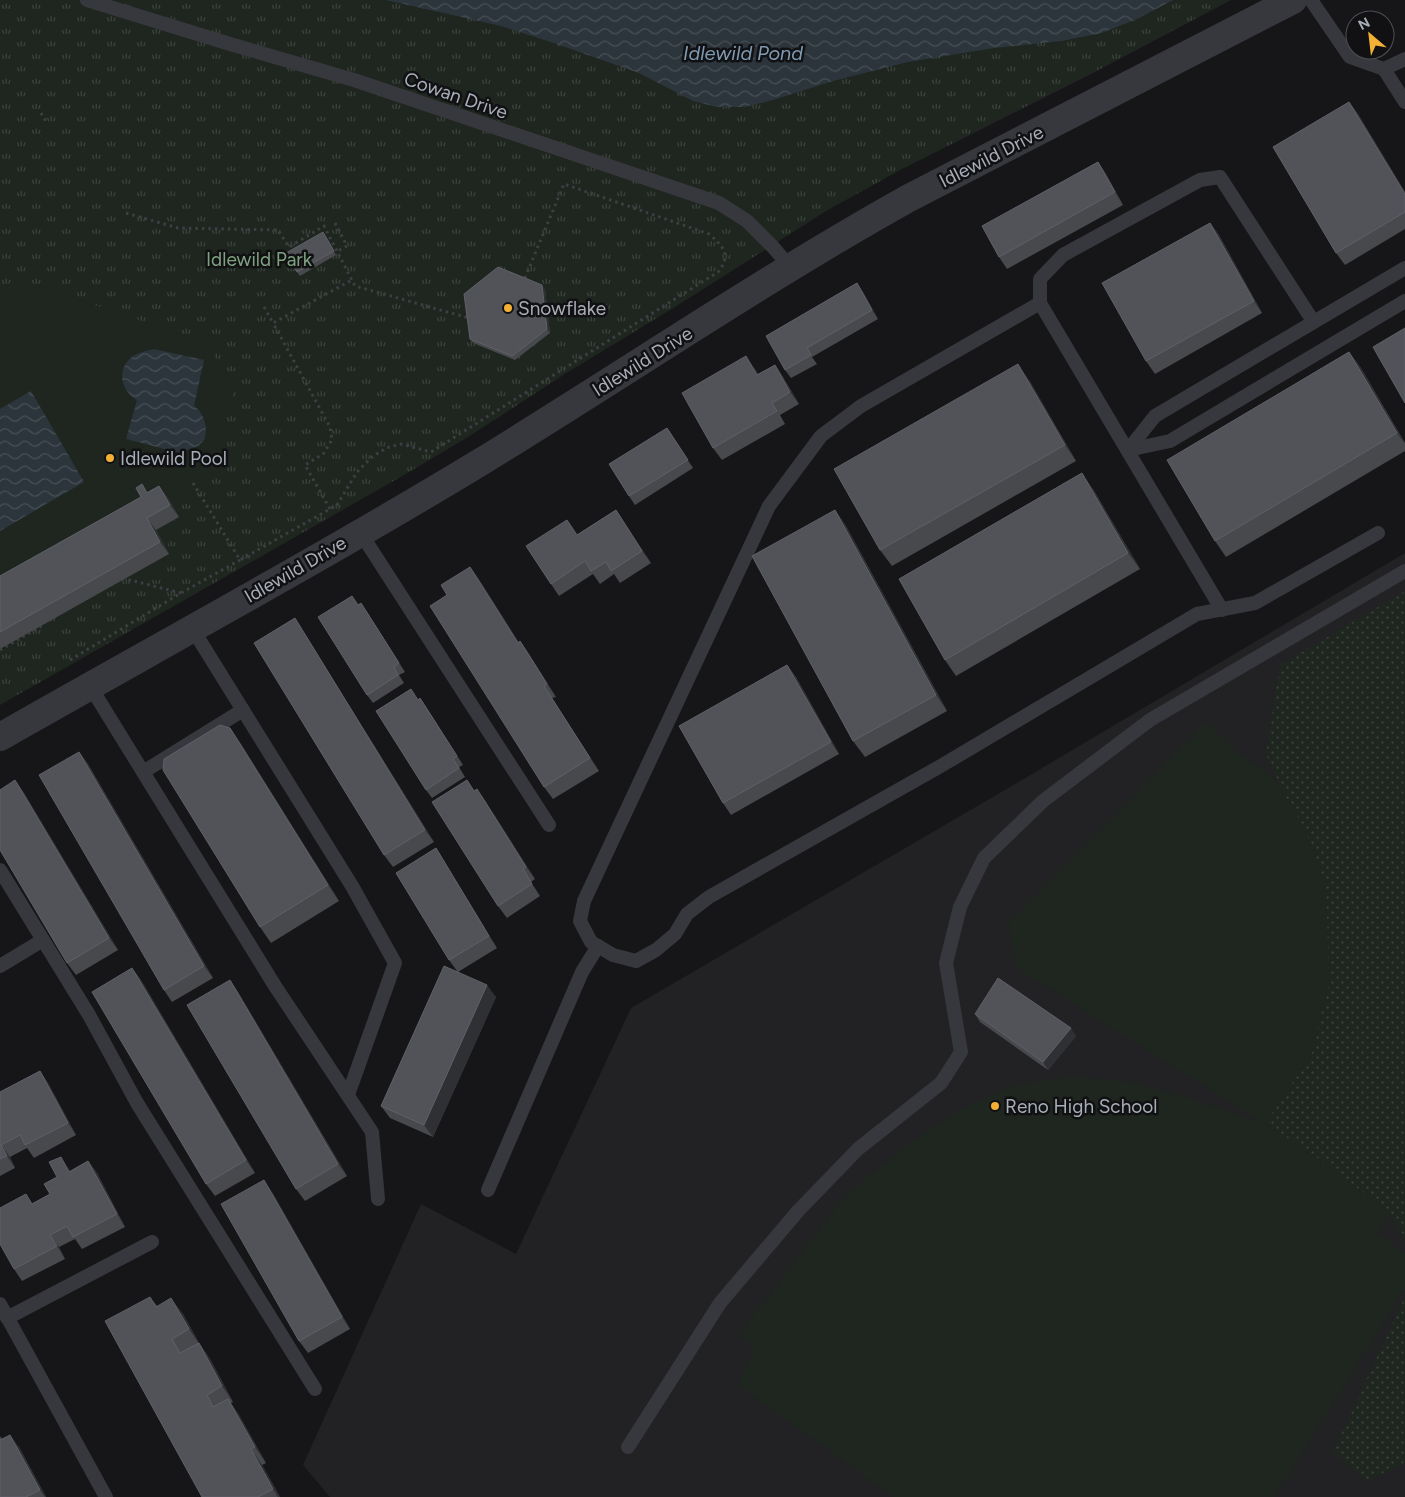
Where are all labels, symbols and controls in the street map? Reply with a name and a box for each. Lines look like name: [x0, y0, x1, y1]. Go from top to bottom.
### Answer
north arrow: [1345, 10, 1395, 60]
text: N: [1355, 14, 1373, 34]
water label: Idlewild Pond: [683, 41, 803, 65]
street label: Cowan Drive: [401, 67, 511, 124]
street label: Idlewild Drive: [935, 120, 1047, 193]
park label: Idlewild Park: [206, 248, 313, 271]
place label: Snowflake: [518, 297, 606, 320]
marker: Snowflake: [502, 302, 514, 314]
street label: Idlewild Drive: [588, 322, 697, 401]
place label: Idlewild Pool: [120, 447, 227, 470]
marker: Idlewild Pool: [104, 452, 116, 464]
street label: Idlewild Drive: [240, 531, 350, 608]
place label: Reno High School: [1005, 1095, 1157, 1118]
marker: Reno High School: [989, 1100, 1001, 1112]

